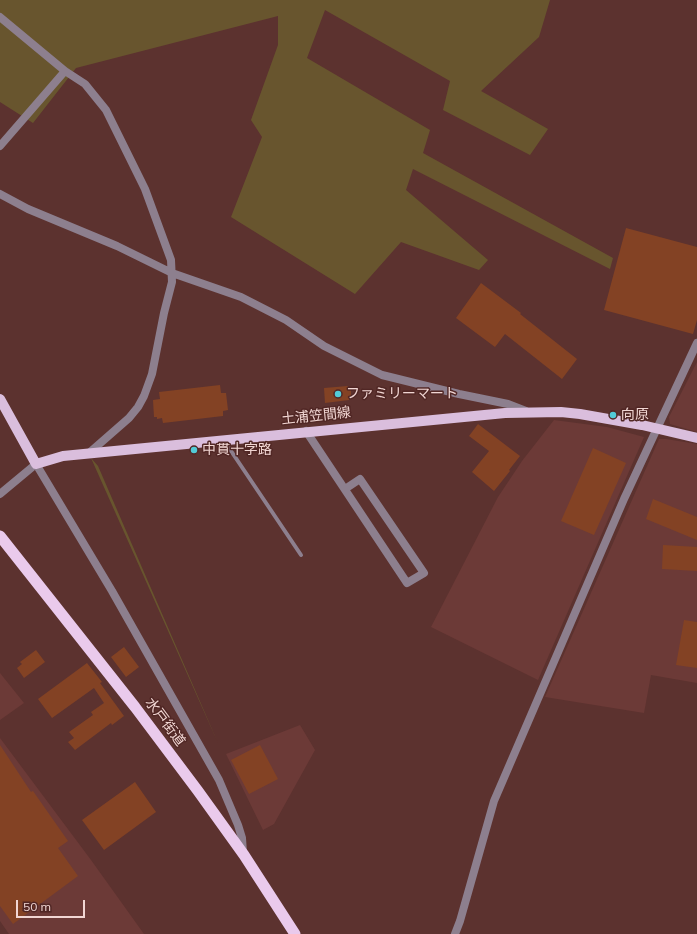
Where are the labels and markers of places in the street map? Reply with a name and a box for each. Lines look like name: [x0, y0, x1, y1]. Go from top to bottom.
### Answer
place label: ファミリーマート: [346, 386, 458, 402]
marker: ファミリーマート: [333, 389, 343, 399]
place label: 向原: [621, 407, 649, 423]
marker: 向原: [608, 410, 618, 420]
place label: 中貫十字路: [202, 442, 272, 458]
marker: 中貫十字路: [189, 445, 199, 455]

